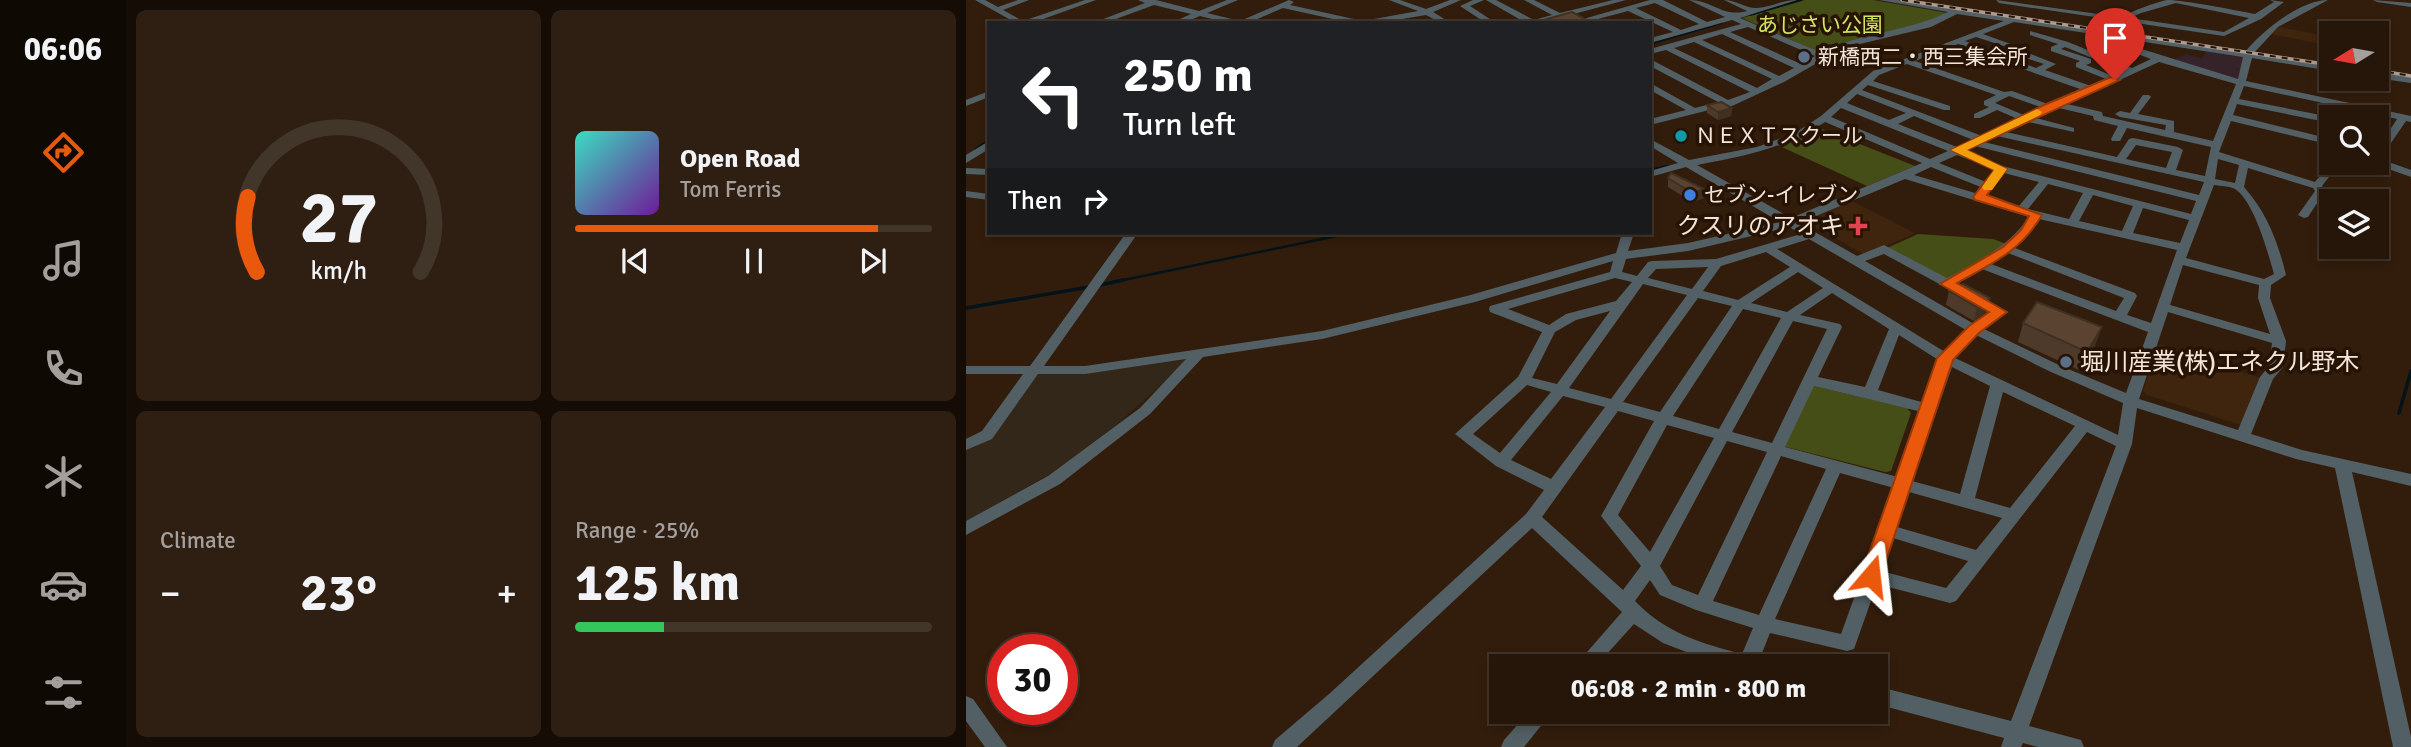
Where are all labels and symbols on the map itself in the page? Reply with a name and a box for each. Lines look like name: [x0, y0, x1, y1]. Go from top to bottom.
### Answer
pin: [2085, 8, 2145, 80]
park label: あじさい公園: [1757, 12, 1883, 38]
north arrow: [2319, 21, 2389, 91]
place label: 新橋西二・西三集会所: [1818, 44, 2028, 70]
marker: 新橋西二・西三集会所: [1796, 49, 1812, 65]
place label: ＮＥＸＴスクール: [1695, 123, 1863, 149]
marker: ＮＥＸＴスクール: [1673, 128, 1689, 144]
place label: セブン-イレブン: [1704, 182, 1858, 208]
marker: セブン-イレブン: [1682, 187, 1698, 203]
place label: クスリのアオキ: [1677, 211, 1844, 241]
marker: クスリのアオキ: [1850, 218, 1866, 234]
place label: 堀川産業(株)エネクル野木: [2080, 347, 2359, 377]
marker: 堀川産業(株)エネクル野木: [2058, 354, 2074, 370]
position arrow: [1834, 539, 1908, 613]
speed limit sign: 30: [987, 634, 1078, 725]

